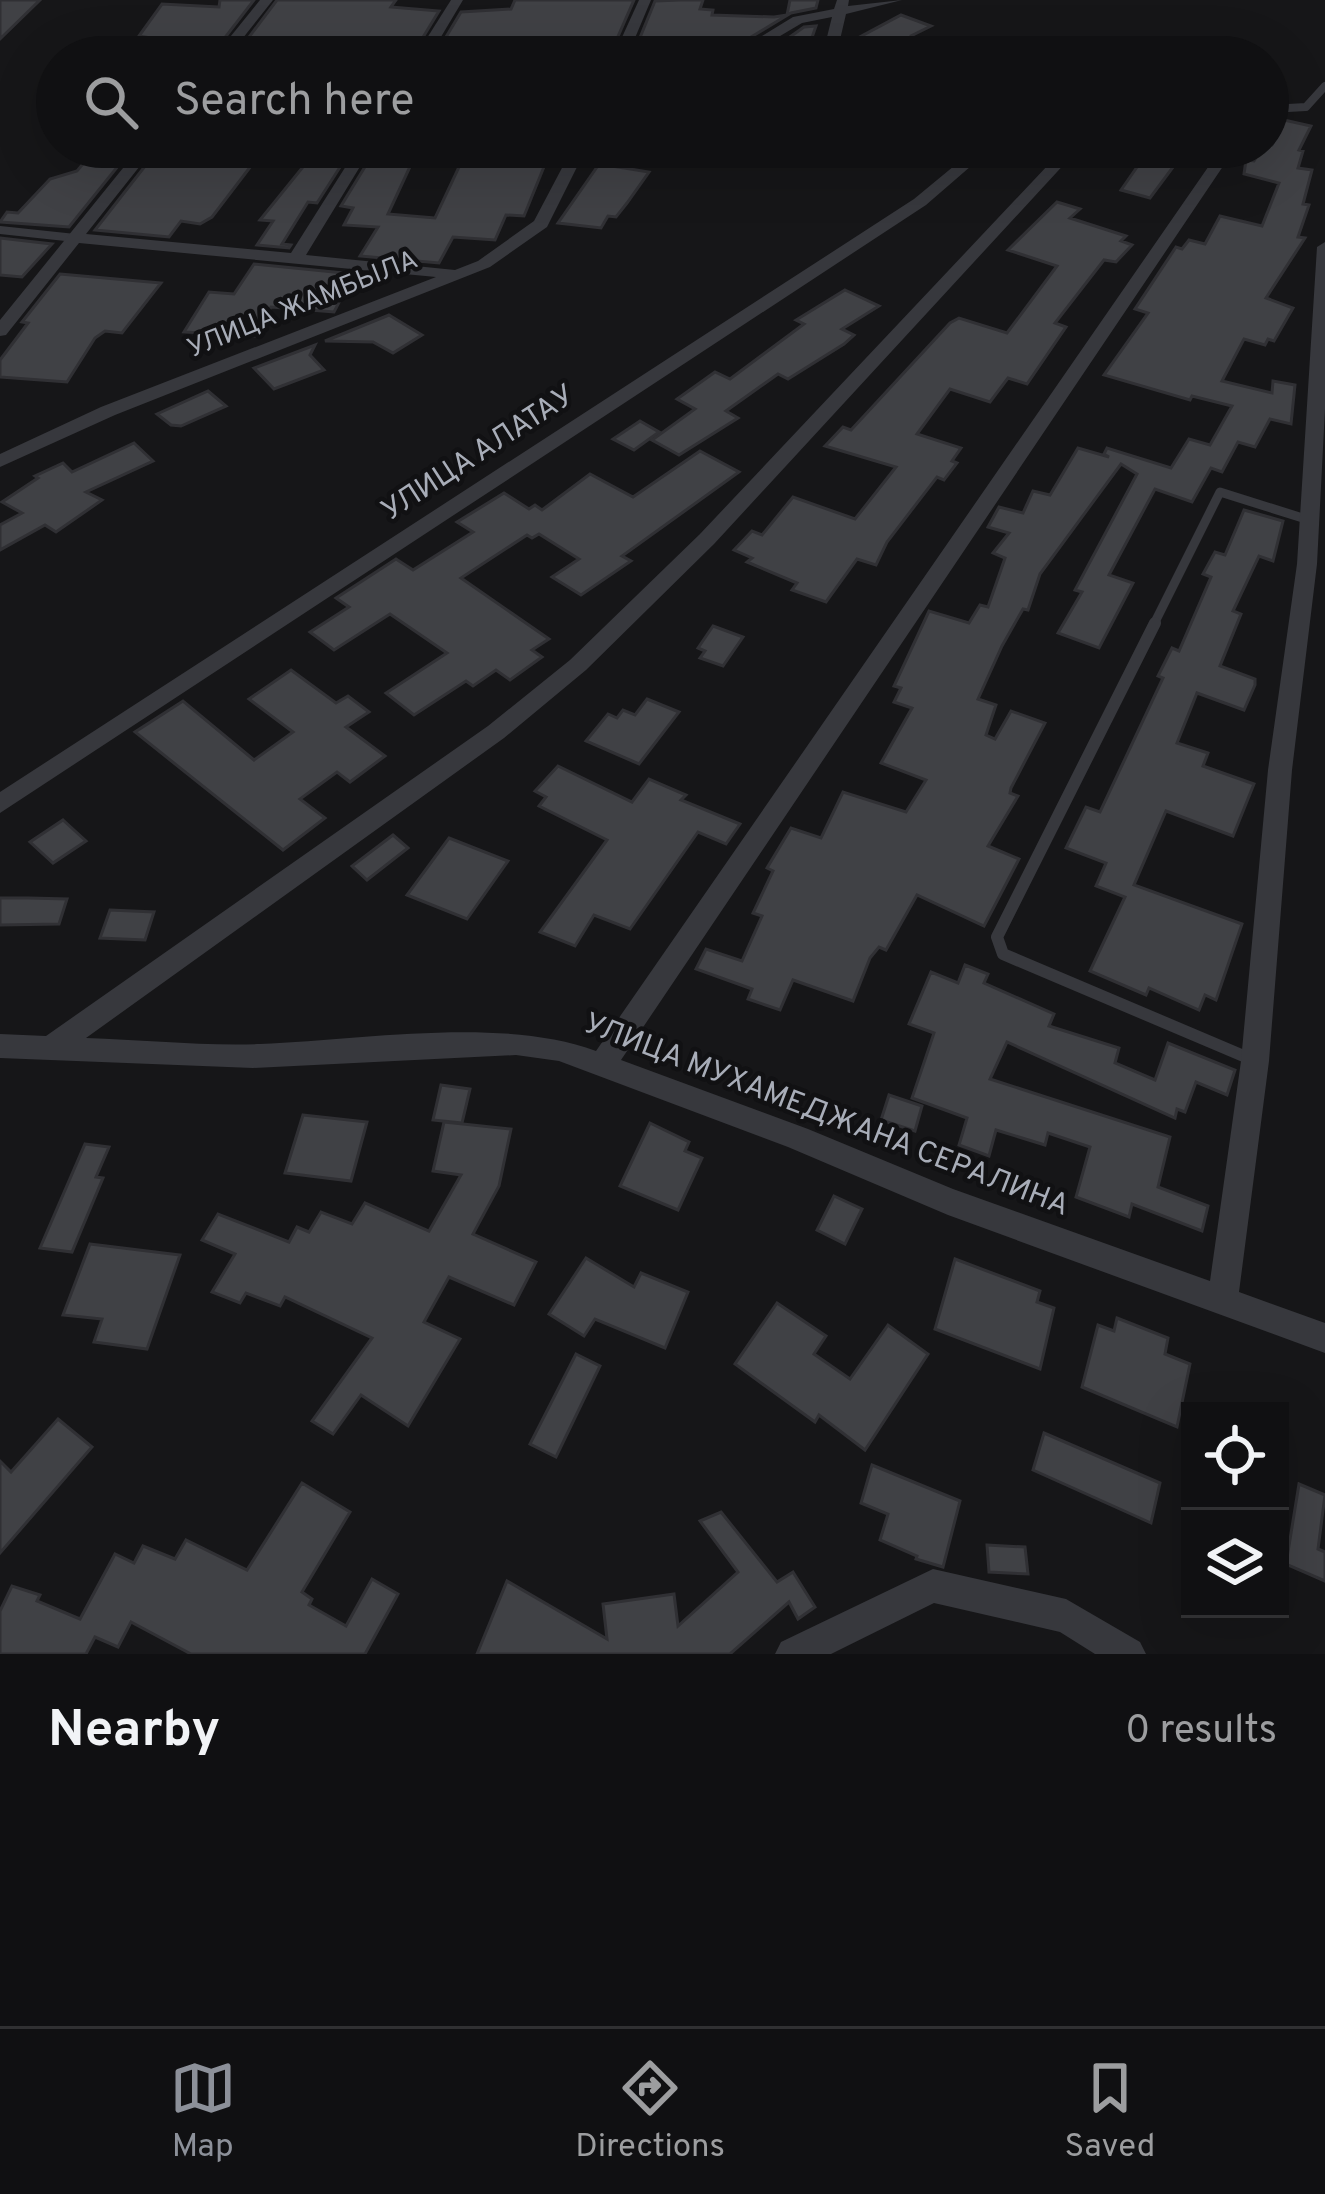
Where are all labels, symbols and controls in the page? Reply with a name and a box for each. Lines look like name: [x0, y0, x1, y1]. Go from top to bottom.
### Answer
search box: [36, 36, 1289, 168]
icon: search: [78, 69, 144, 135]
text: Search here: [174, 74, 414, 131]
street label: УЛИЦА ЖАМБЫЛА: [183, 243, 423, 367]
street label: УЛИЦА АЛАТАУ: [375, 378, 583, 530]
street label: УЛИЦА МУХАМЕДЖАНА СЕРАЛИНА: [578, 1006, 1074, 1226]
map controls: [1181, 1402, 1289, 1618]
button: locate: [1181, 1402, 1289, 1510]
button: layers: [1181, 1510, 1289, 1618]
text: Nearby: [48, 1700, 220, 1765]
text: 0 results: [1125, 1708, 1277, 1757]
tab: Map: [170, 2055, 236, 2169]
tab: Directions: [575, 2055, 725, 2169]
tab: Saved: [1065, 2055, 1155, 2169]

